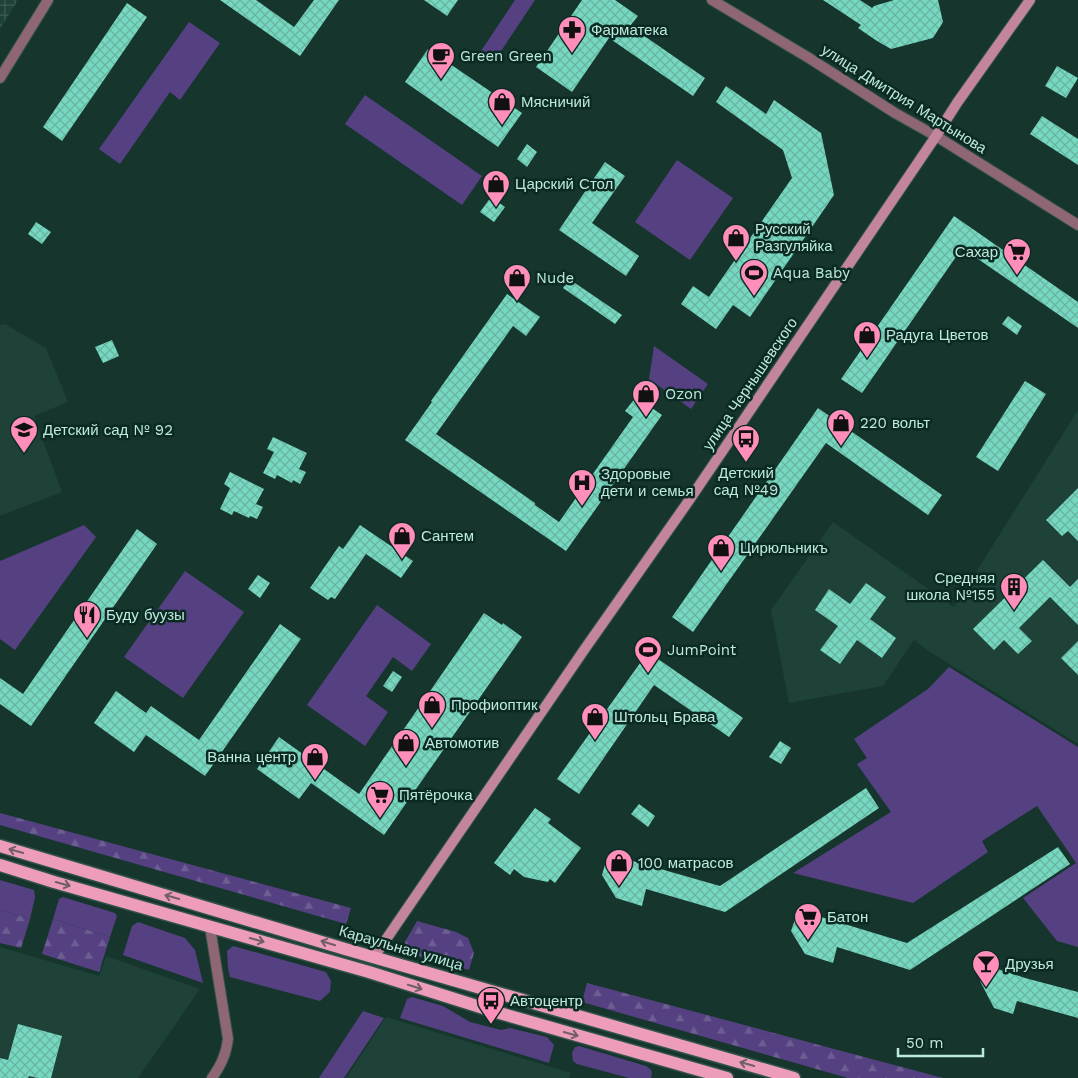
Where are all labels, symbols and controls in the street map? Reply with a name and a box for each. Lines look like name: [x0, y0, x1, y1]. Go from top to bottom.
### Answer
pharmacy icon: Фарматека: [557, 15, 587, 54]
place label: Фарматека: [591, 21, 668, 39]
cafe icon: Green Green: [426, 41, 456, 80]
street label: улица Дмитрия Мартынова: [818, 41, 991, 158]
place label: Green Green: [460, 47, 552, 65]
shop icon: Мясничий: [487, 87, 517, 126]
place label: Мясничий: [521, 93, 590, 111]
shop icon: Царский Стол: [481, 169, 511, 208]
place label: Царский Стол: [515, 175, 613, 193]
place label: Русский Разгуляйка: [755, 220, 833, 255]
shop icon: Русский Разгуляйка: [721, 223, 751, 262]
supermarket icon: Сахар: [1002, 237, 1032, 276]
place label: Сахар: [955, 243, 998, 261]
sports icon: Aqua Baby: [739, 258, 769, 297]
shop icon: Nude: [502, 263, 532, 302]
place label: Aqua Baby: [773, 264, 850, 282]
place label: Nude: [536, 269, 574, 287]
street label: улица Чернышевского: [699, 314, 801, 454]
shop icon: Радуга Цветов: [852, 320, 882, 359]
place label: Радуга Цветов: [886, 326, 988, 344]
shop icon: Ozon: [631, 379, 661, 418]
place label: Ozon: [665, 385, 702, 403]
shop icon: 220 вольт: [826, 408, 856, 447]
place label: 220 вольт: [860, 414, 930, 432]
school or university icon: Детский сад № 92: [9, 415, 39, 454]
place label: Детский сад № 92: [43, 421, 173, 439]
bus stop icon: Детский сад №49: [731, 424, 761, 463]
place label: Детский сад №49: [714, 464, 778, 499]
place label: Здоровые дети и семья: [601, 465, 694, 500]
hospital icon: Здоровые дети и семья: [567, 468, 597, 507]
shop icon: Сантем: [387, 521, 417, 560]
place label: Сантем: [421, 527, 474, 545]
shop icon: Цирюльникъ: [706, 533, 736, 572]
place label: Цирюльникъ: [740, 539, 828, 557]
place label: Средняя школа №155: [906, 569, 995, 604]
building icon: Средняя школа №155: [999, 572, 1029, 611]
restaurant icon: Буду буузы: [72, 600, 102, 639]
place label: Буду буузы: [106, 606, 185, 624]
sports icon: JumPoint: [633, 635, 663, 674]
place label: JumPoint: [667, 641, 737, 659]
shop icon: Профиоптик: [417, 690, 447, 729]
place label: Профиоптик: [451, 696, 538, 714]
shop icon: Штольц Брава: [580, 702, 610, 741]
place label: Штольц Брава: [614, 708, 716, 726]
shop icon: Автомотив: [391, 728, 421, 767]
place label: Автомотив: [425, 734, 499, 752]
shop icon: Ванна центр: [300, 742, 330, 781]
place label: Ванна центр: [207, 748, 296, 766]
supermarket icon: Пятёрочка: [365, 780, 395, 819]
place label: Пятёрочка: [399, 786, 473, 804]
one-way arrow: [8, 845, 24, 855]
shop icon: 100 матрасов: [604, 848, 634, 887]
place label: 100 матрасов: [638, 854, 734, 872]
one-way arrow: [55, 880, 71, 890]
one-way arrow: [164, 891, 180, 901]
supermarket icon: Батон: [793, 902, 823, 941]
place label: Батон: [827, 908, 868, 926]
street label: Караульная улица: [337, 922, 466, 975]
one-way arrow: [249, 936, 265, 946]
one-way arrow: [320, 938, 336, 948]
bar icon: Друзья: [971, 949, 1001, 988]
place label: Друзья: [1005, 955, 1054, 973]
one-way arrow: [407, 983, 423, 992]
bus stop icon: Автоцентр: [476, 986, 506, 1025]
place label: Автоцентр: [510, 992, 583, 1010]
scale bar: [898, 1026, 983, 1058]
one-way arrow: [563, 1029, 579, 1039]
text: 50 m: [906, 1034, 943, 1052]
one-way arrow: [739, 1059, 755, 1069]

